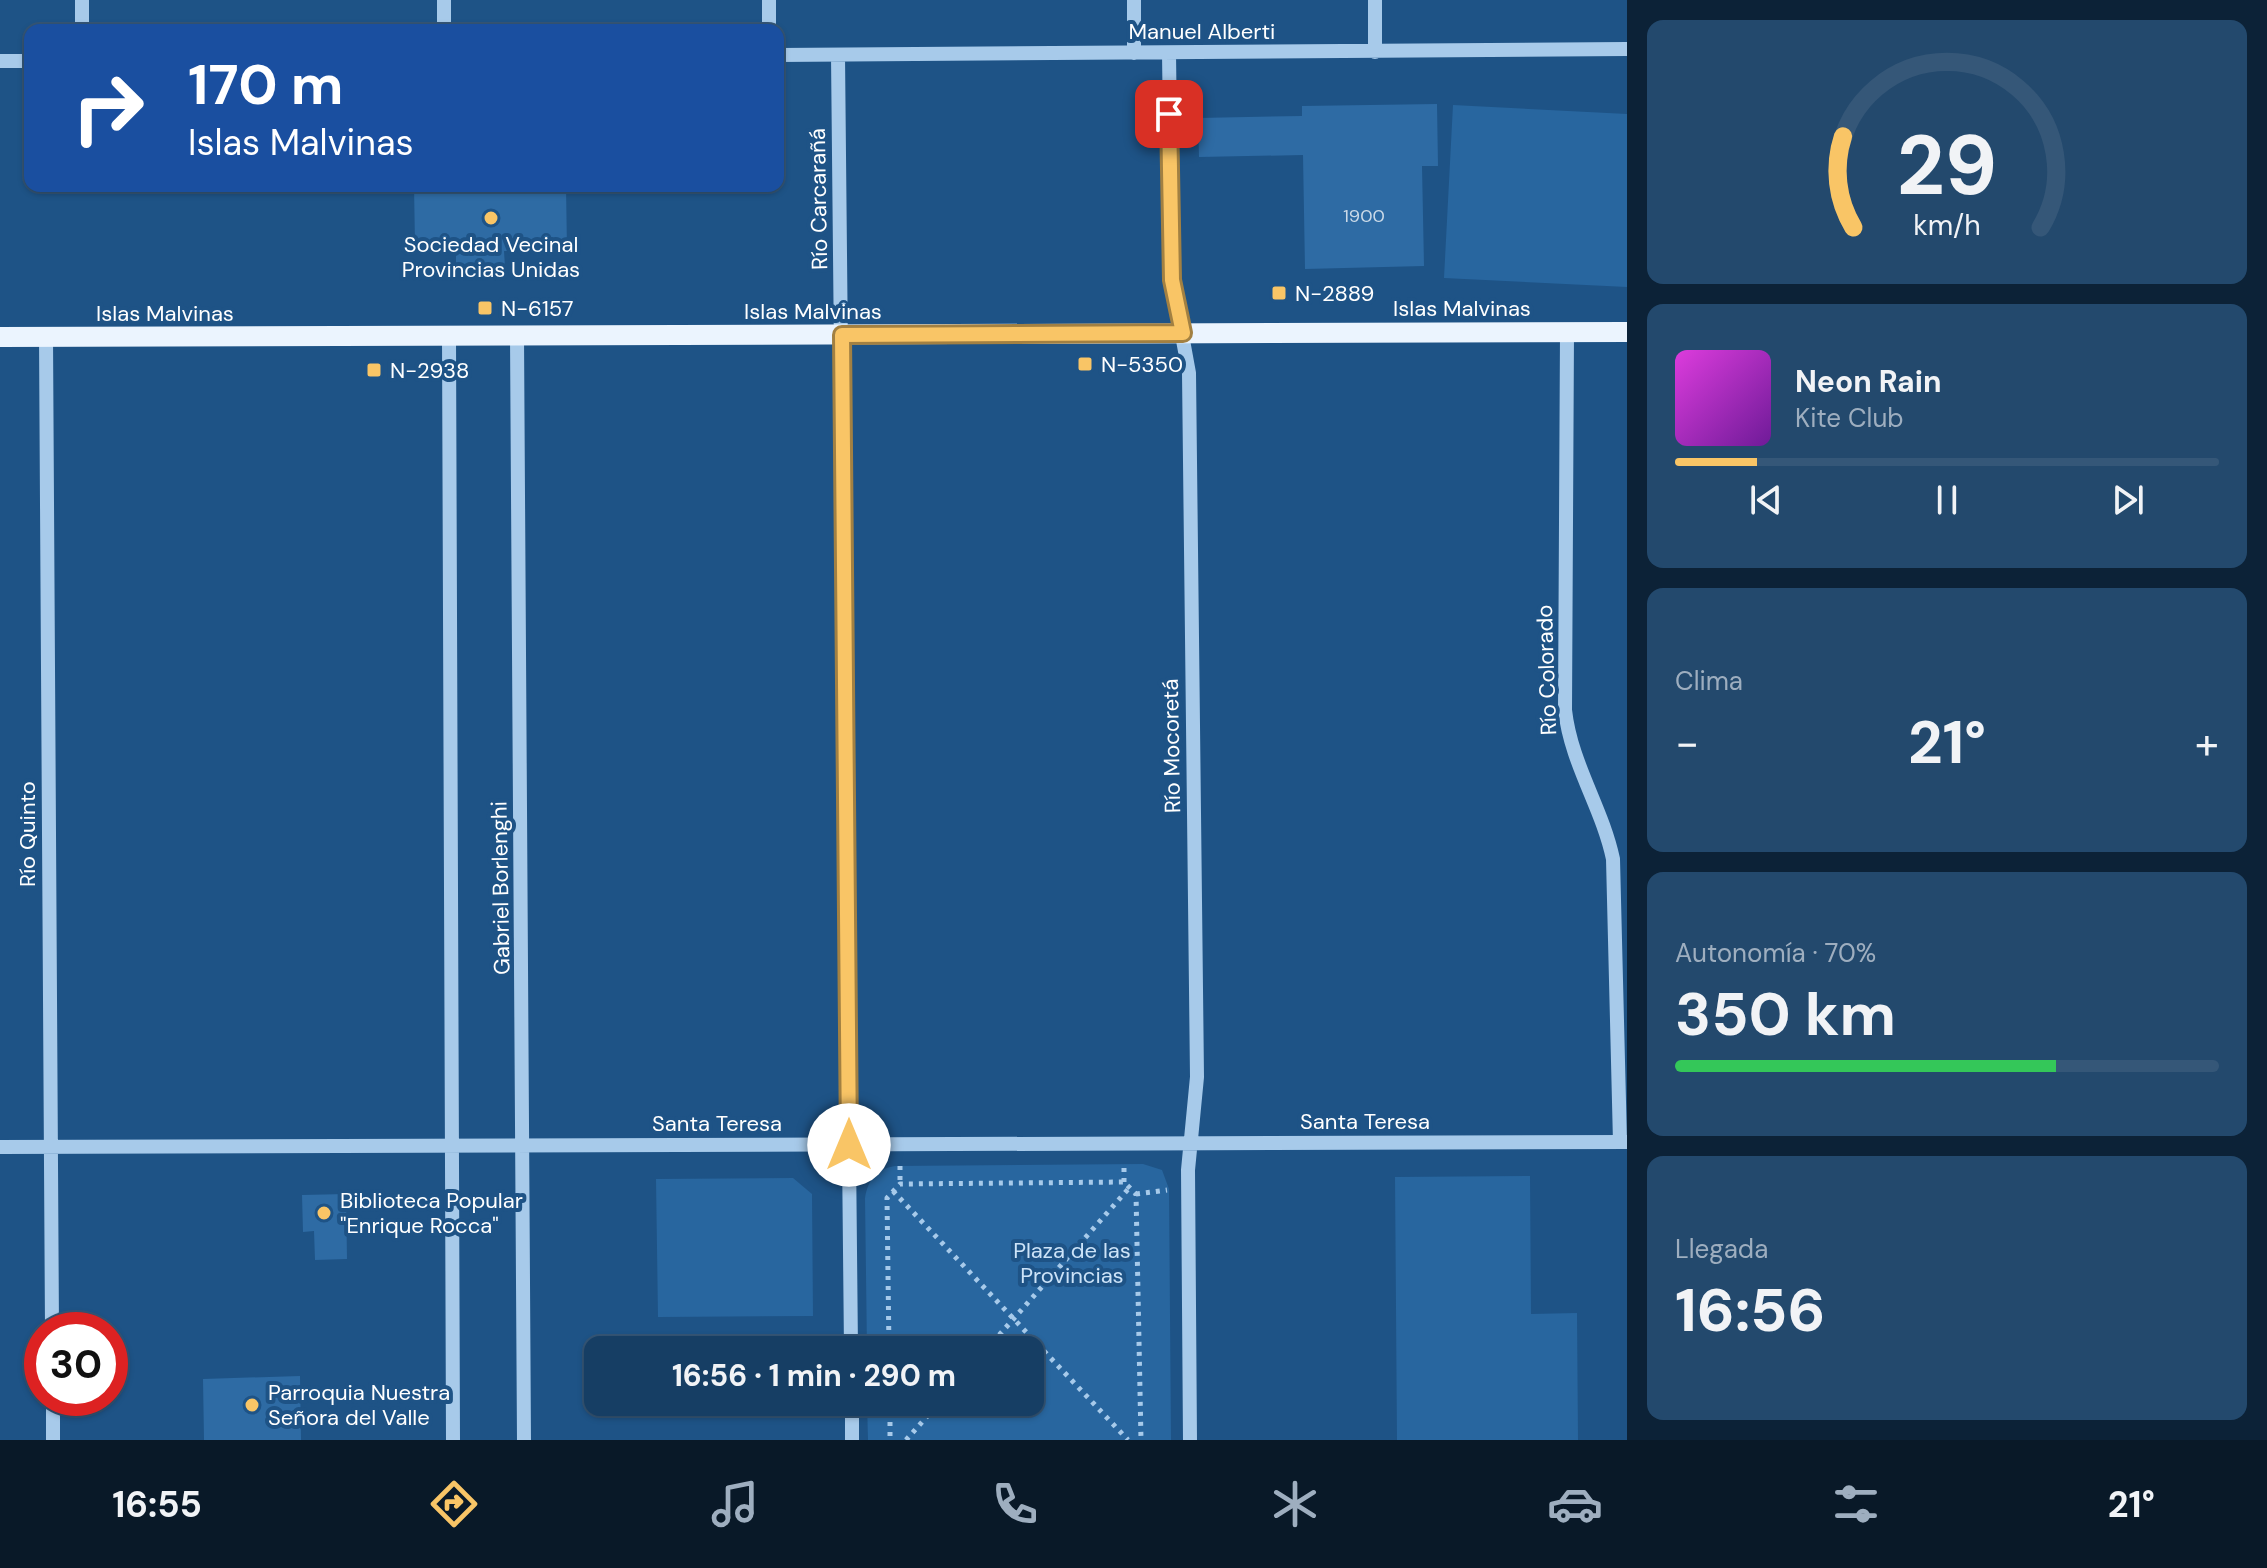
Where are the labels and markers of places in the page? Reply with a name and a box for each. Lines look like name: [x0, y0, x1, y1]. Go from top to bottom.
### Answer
pin: [1135, 80, 1203, 148]
marker: Sociedad Vecinal Provincias Unidas: [482, 209, 500, 227]
place label: Sociedad Vecinal Provincias Unidas: [402, 230, 580, 284]
place label: N-2889: [1295, 279, 1374, 308]
marker: N-2889: [1270, 284, 1288, 302]
place label: N-6157: [501, 294, 574, 323]
marker: N-6157: [476, 299, 494, 317]
place label: N-5350: [1101, 350, 1183, 379]
marker: N-5350: [1076, 355, 1094, 373]
place label: N-2938: [390, 356, 469, 385]
marker: N-2938: [365, 361, 383, 379]
place label: Biblioteca Popular "Enrique Rocca": [340, 1186, 523, 1240]
marker: Biblioteca Popular "Enrique Rocca": [315, 1204, 333, 1222]
place label: Parroquia Nuestra Señora del Valle: [268, 1378, 450, 1432]
marker: Parroquia Nuestra Señora del Valle: [243, 1396, 261, 1414]

